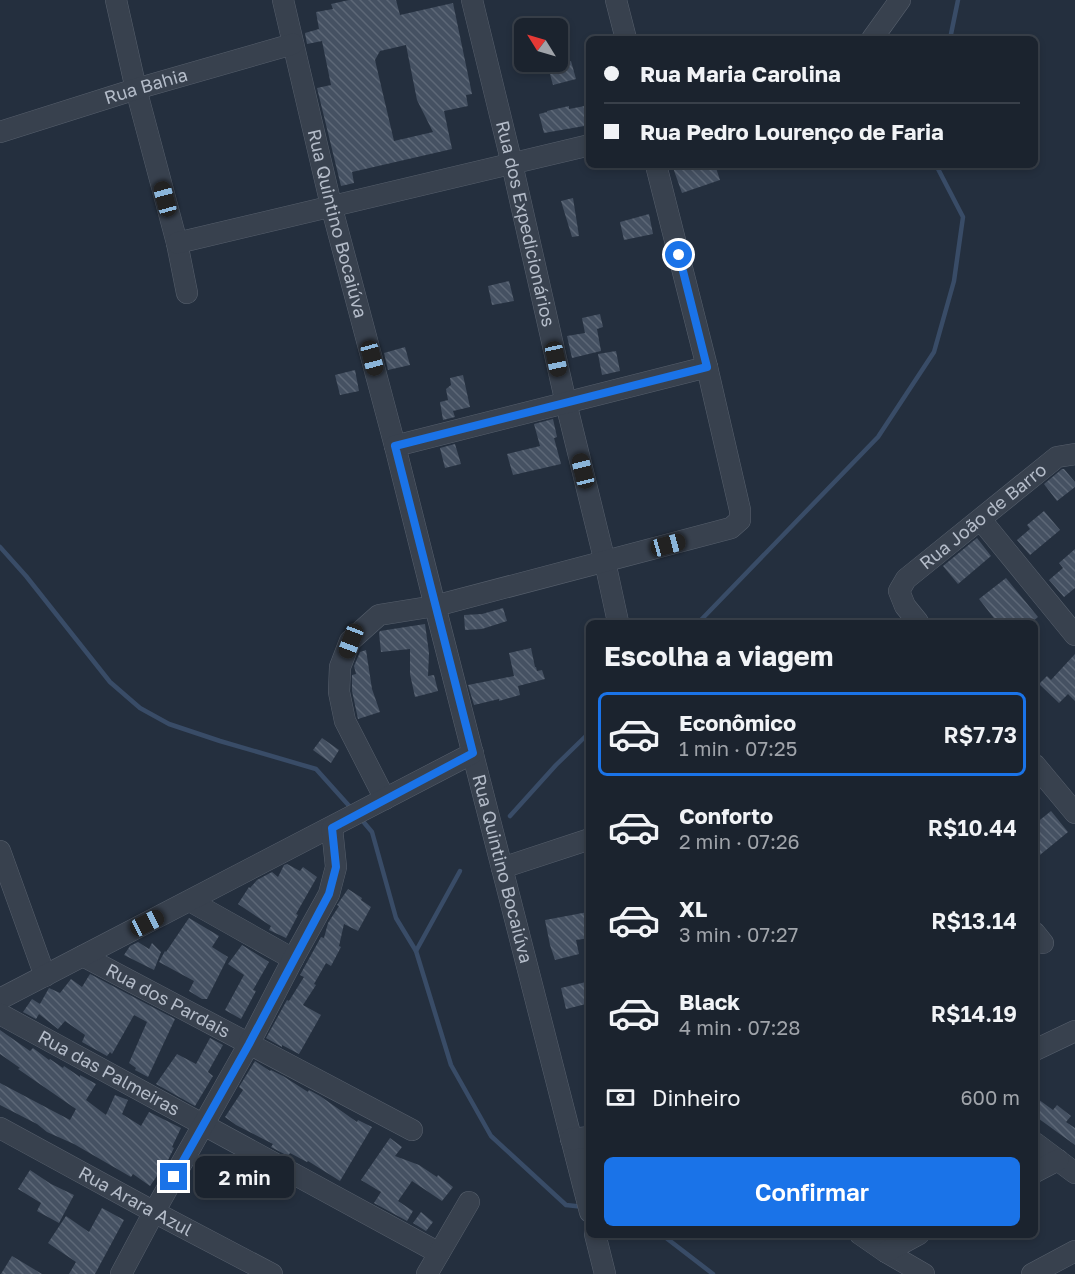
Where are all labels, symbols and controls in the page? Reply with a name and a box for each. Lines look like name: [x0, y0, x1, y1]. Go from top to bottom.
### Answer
north arrow: [514, 18, 568, 72]
map controls: [514, 18, 568, 72]
text: Rua Maria Carolina: [640, 60, 841, 87]
street label: Rua Bahia: [101, 63, 190, 108]
street label: Rua dos Expedicionários: [492, 118, 560, 329]
text: Rua Pedro Lourenço de Faria: [640, 118, 944, 145]
street label: Rua Quintino Bocaiúva: [304, 127, 373, 320]
car: [152, 179, 178, 219]
route start: [665, 241, 692, 268]
car: [359, 338, 385, 378]
car: [543, 340, 569, 378]
car: [570, 451, 596, 491]
street label: Rua João de Barro: [915, 458, 1050, 574]
car: [648, 532, 688, 558]
car: [336, 621, 366, 661]
text: Escolha a viagem: [604, 640, 833, 672]
icon: car: [607, 707, 661, 761]
text: Econômico: [679, 709, 796, 736]
text: R$7.73: [943, 721, 1017, 748]
text: 1 min · 07:25: [679, 736, 797, 760]
street label: Rua Quintino Bocaiúva: [468, 772, 538, 965]
icon: car: [607, 800, 661, 854]
text: Conforto: [679, 802, 773, 829]
text: R$10.44: [928, 814, 1017, 841]
text: 2 min · 07:26: [679, 829, 800, 853]
icon: car: [607, 893, 661, 947]
text: XL: [679, 895, 707, 922]
car: [127, 907, 167, 939]
text: R$13.14: [931, 907, 1017, 934]
text: 3 min · 07:27: [679, 922, 798, 946]
street label: Rua dos Pardais: [102, 958, 234, 1042]
icon: car: [607, 986, 661, 1040]
text: Black: [679, 988, 740, 1015]
text: R$14.19: [931, 1000, 1017, 1027]
text: 4 min · 07:28: [679, 1015, 800, 1039]
street label: Rua das Palmeiras: [35, 1025, 184, 1120]
icon: cash: [604, 1081, 637, 1114]
text: Dinheiro: [652, 1084, 741, 1111]
text: 600 m: [960, 1085, 1020, 1109]
callout: 2 min: [195, 1156, 294, 1198]
button: Confirmar: [604, 1157, 1020, 1226]
street label: Rua Arara Azul: [75, 1161, 197, 1240]
route end: [160, 1163, 187, 1190]
text: 2 min: [219, 1165, 271, 1189]

